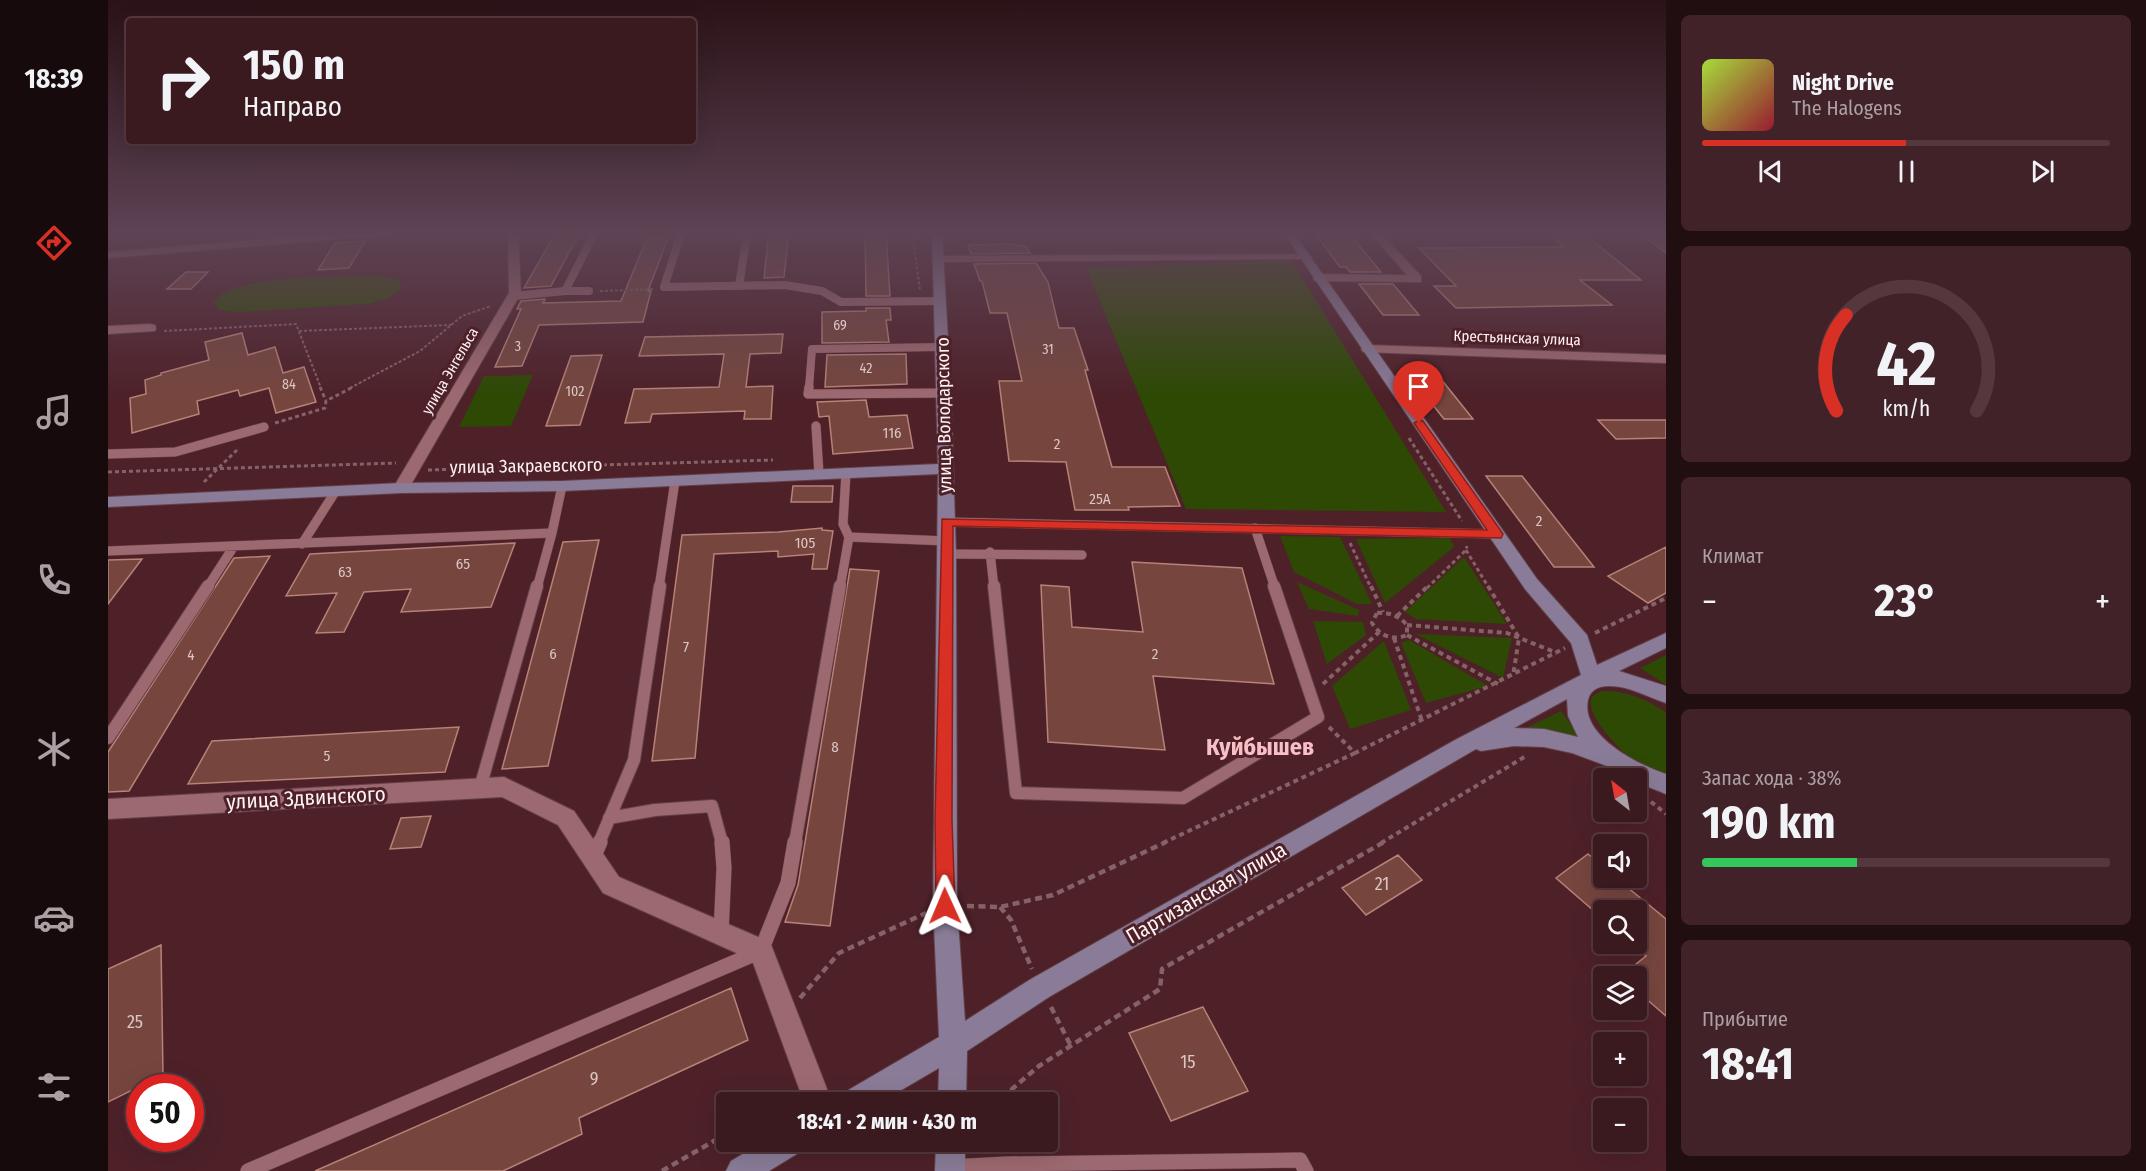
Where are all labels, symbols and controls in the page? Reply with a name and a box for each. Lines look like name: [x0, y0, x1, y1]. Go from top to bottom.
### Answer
text: 150 m: [243, 40, 345, 90]
icon: right: [144, 42, 222, 120]
text: 18:39: [25, 63, 83, 95]
text: Night Drive: [1792, 69, 1894, 96]
text: Направо: [243, 91, 342, 123]
text: The Halogens: [1792, 96, 1902, 120]
icon: previous: [1754, 155, 1787, 188]
icon: pause: [1890, 155, 1923, 188]
icon: next: [2026, 155, 2059, 188]
icon: directions: [33, 222, 75, 264]
house number: 69: [833, 317, 847, 334]
street label: улица Энгельса: [418, 324, 482, 418]
street label: Крестьянская улица: [1453, 327, 1581, 349]
text: 42: [1876, 327, 1936, 402]
street label: улица Володарского: [932, 337, 956, 493]
house number: 3: [515, 338, 521, 355]
house number: 31: [1042, 341, 1054, 358]
house number: 42: [860, 360, 872, 377]
pin: [1393, 361, 1444, 423]
icon: arrive: [1402, 370, 1435, 403]
house number: 84: [282, 376, 296, 393]
house number: 102: [566, 383, 584, 400]
icon: music: [33, 391, 75, 433]
text: km/h: [1882, 397, 1930, 423]
house number: 116: [883, 424, 901, 442]
house number: 2: [1054, 435, 1061, 453]
street label: улица Закраевского: [449, 454, 603, 478]
house number: 25А: [1089, 490, 1111, 508]
house number: 2: [1536, 512, 1543, 530]
house number: 105: [795, 534, 815, 552]
text: Климат: [1702, 544, 1763, 568]
house number: 65: [456, 555, 470, 573]
icon: phone: [33, 559, 75, 601]
house number: 63: [338, 563, 352, 581]
text: 23°: [1874, 574, 1938, 628]
text: −: [1702, 582, 1717, 622]
text: +: [2095, 582, 2110, 622]
house number: 7: [683, 638, 689, 656]
house number: 6: [549, 645, 557, 663]
house number: 2: [1152, 645, 1159, 663]
house number: 4: [187, 646, 195, 664]
icon: climate: [33, 728, 75, 770]
district label: Куйбышев: [1206, 733, 1314, 761]
house number: 8: [831, 738, 839, 756]
house number: 5: [324, 747, 331, 765]
text: Запас хода · 38%: [1702, 766, 1841, 790]
north arrow: [1593, 768, 1647, 822]
map controls: [1593, 768, 1647, 1152]
street label: улица Здвинского: [226, 781, 386, 815]
text: 190 km: [1702, 796, 1835, 850]
button: sound: [1593, 834, 1647, 888]
street label: Партизанская улица: [1121, 837, 1291, 949]
house number: 21: [1375, 873, 1389, 895]
position arrow: [913, 874, 977, 938]
icon: car: [33, 897, 75, 939]
button: search: [1593, 900, 1647, 954]
button: layers: [1593, 966, 1647, 1020]
text: Прибытие: [1702, 1007, 1788, 1031]
house number: 25: [127, 1011, 143, 1033]
button: +: [1593, 1032, 1647, 1086]
text: 18:41: [1702, 1037, 1794, 1091]
house number: 15: [1180, 1051, 1196, 1073]
icon: filters: [33, 1066, 75, 1108]
house number: 9: [590, 1068, 598, 1090]
speed limit sign: 50: [126, 1074, 204, 1152]
button: −: [1593, 1098, 1647, 1152]
text: 18:41 · 2 мин · 430 m: [797, 1108, 977, 1135]

